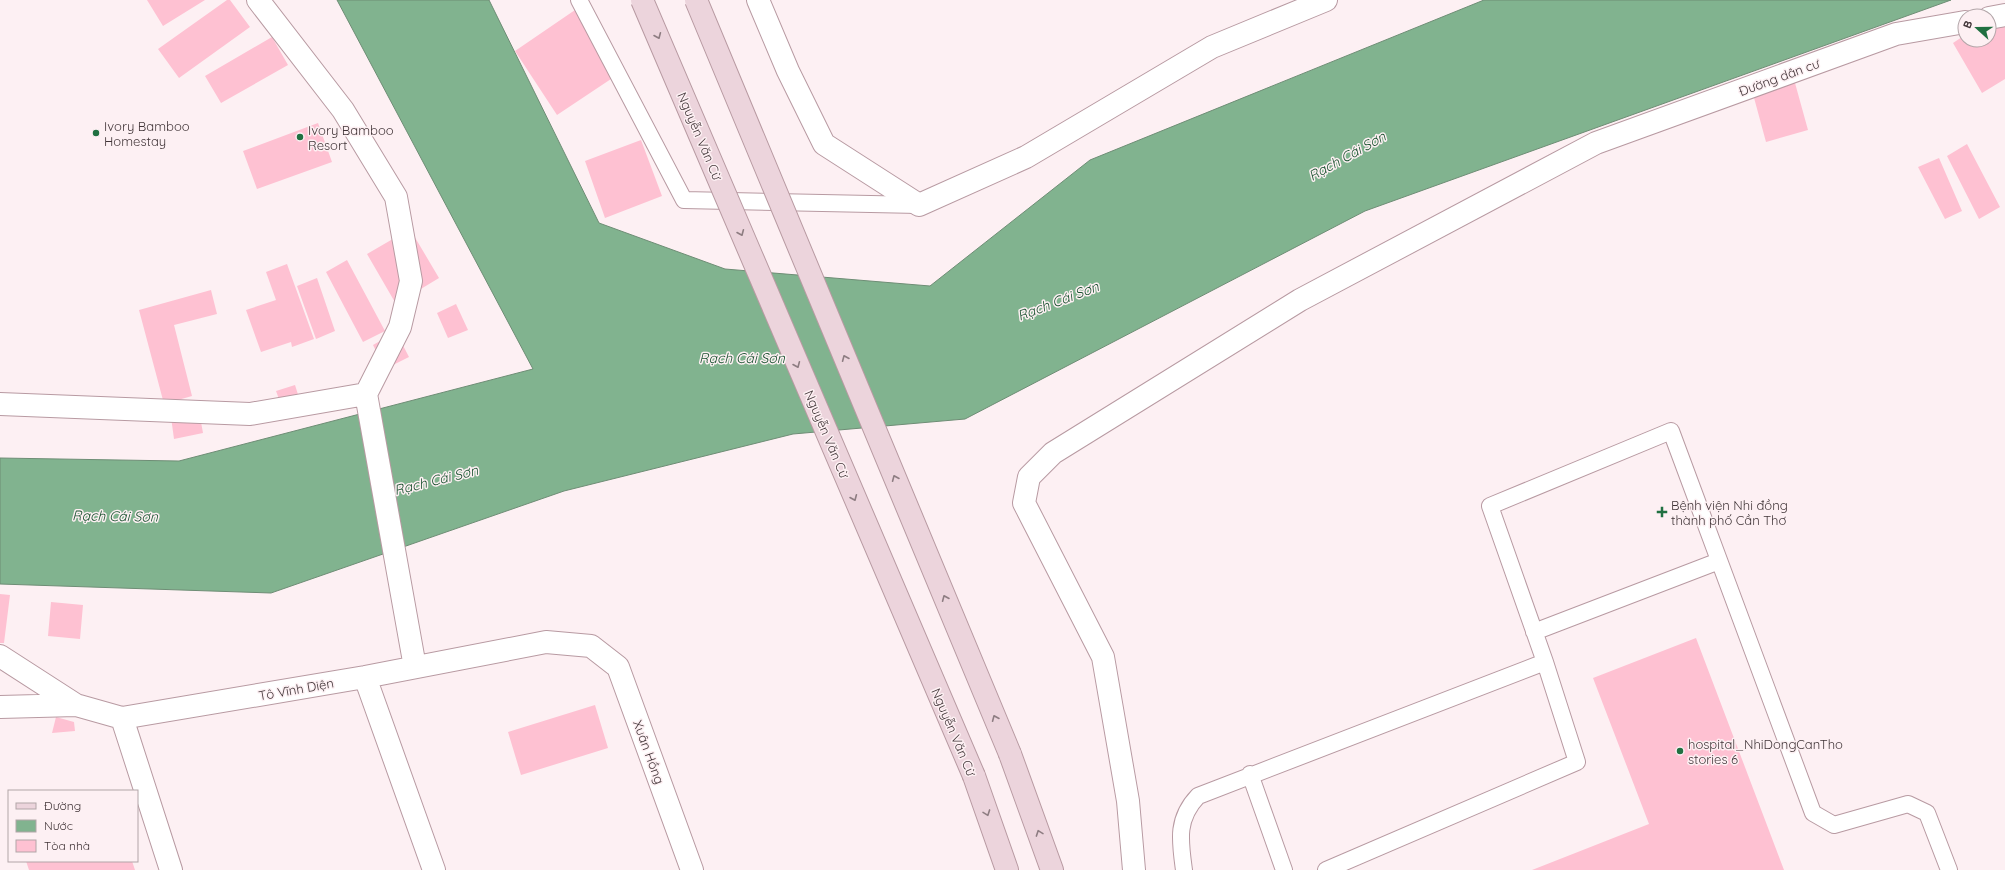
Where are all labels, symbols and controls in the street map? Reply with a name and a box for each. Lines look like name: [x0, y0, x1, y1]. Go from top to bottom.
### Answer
north arrow: [1957, 8, 1997, 48]
text: B: [1960, 19, 1975, 30]
one-way arrow: [653, 32, 661, 39]
street label: Đường dân cư: [1736, 55, 1822, 99]
street label: Nguyễn Văn Cừ: [674, 90, 726, 183]
place label: Ivory Bamboo Homestay: [104, 118, 190, 149]
place label: Ivory Bamboo Resort: [308, 122, 394, 153]
water label: Rạch Cái Sơn: [1305, 127, 1390, 185]
marker: Ivory Bamboo Homestay: [91, 128, 101, 138]
marker: Ivory Bamboo Resort: [295, 132, 305, 142]
one-way arrow: [736, 228, 744, 236]
water label: Rạch Cái Sơn: [1015, 277, 1102, 325]
water label: Rạch Cái Sơn: [699, 349, 786, 367]
one-way arrow: [842, 355, 850, 362]
one-way arrow: [793, 362, 801, 369]
street label: Nguyễn Văn Cừ: [801, 388, 853, 481]
water label: Rạch Cái Sơn: [392, 461, 481, 499]
one-way arrow: [891, 475, 899, 482]
one-way arrow: [849, 494, 857, 501]
place label: Bệnh viện Nhi đồng thành phố Cần Thơ: [1671, 497, 1788, 528]
water label: Rạch Cái Sơn: [72, 506, 159, 526]
marker: Bệnh viện Nhi đồng thành phố Cần Thơ: [1656, 506, 1668, 518]
one-way arrow: [941, 595, 949, 602]
street label: Tô Vĩnh Diện: [257, 675, 335, 703]
street label: Nguyễn Văn Cừ: [928, 686, 980, 779]
one-way arrow: [991, 715, 999, 722]
street label: Xuân Hồng: [630, 718, 668, 786]
place label: hospital_NhiDongCanTho stories 6: [1688, 736, 1843, 767]
marker: hospital_NhiDongCanTho stories 6: [1675, 746, 1685, 756]
legend: [8, 790, 138, 862]
text: Đường: [44, 798, 81, 813]
one-way arrow: [982, 810, 990, 817]
text: Nước: [44, 818, 73, 833]
one-way arrow: [1035, 830, 1043, 837]
text: Tòa nhà: [44, 838, 90, 853]

